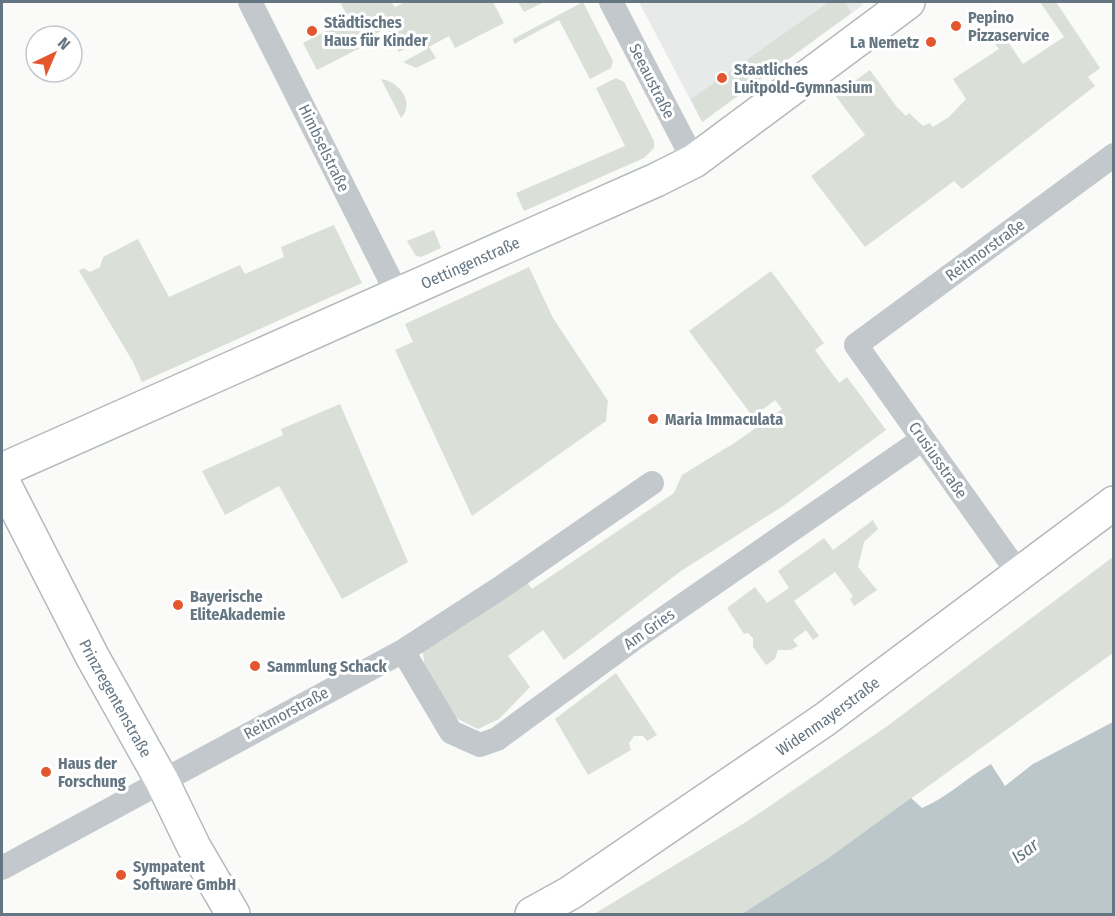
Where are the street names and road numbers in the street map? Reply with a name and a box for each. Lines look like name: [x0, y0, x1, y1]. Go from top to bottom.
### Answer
street label: Seeaustraße: [625, 40, 679, 122]
street label: Himbselstraße: [295, 101, 353, 195]
street label: Reitmorstraße: [942, 215, 1028, 285]
street label: Oettingenstraße: [418, 232, 522, 293]
street label: Crusiusstraße: [905, 418, 971, 502]
street label: Am Gries: [620, 604, 678, 653]
street label: Prinzregentenstraße: [76, 636, 156, 760]
street label: Widenmayerstraße: [772, 672, 883, 759]
street label: Reitmorstraße: [240, 683, 332, 743]

